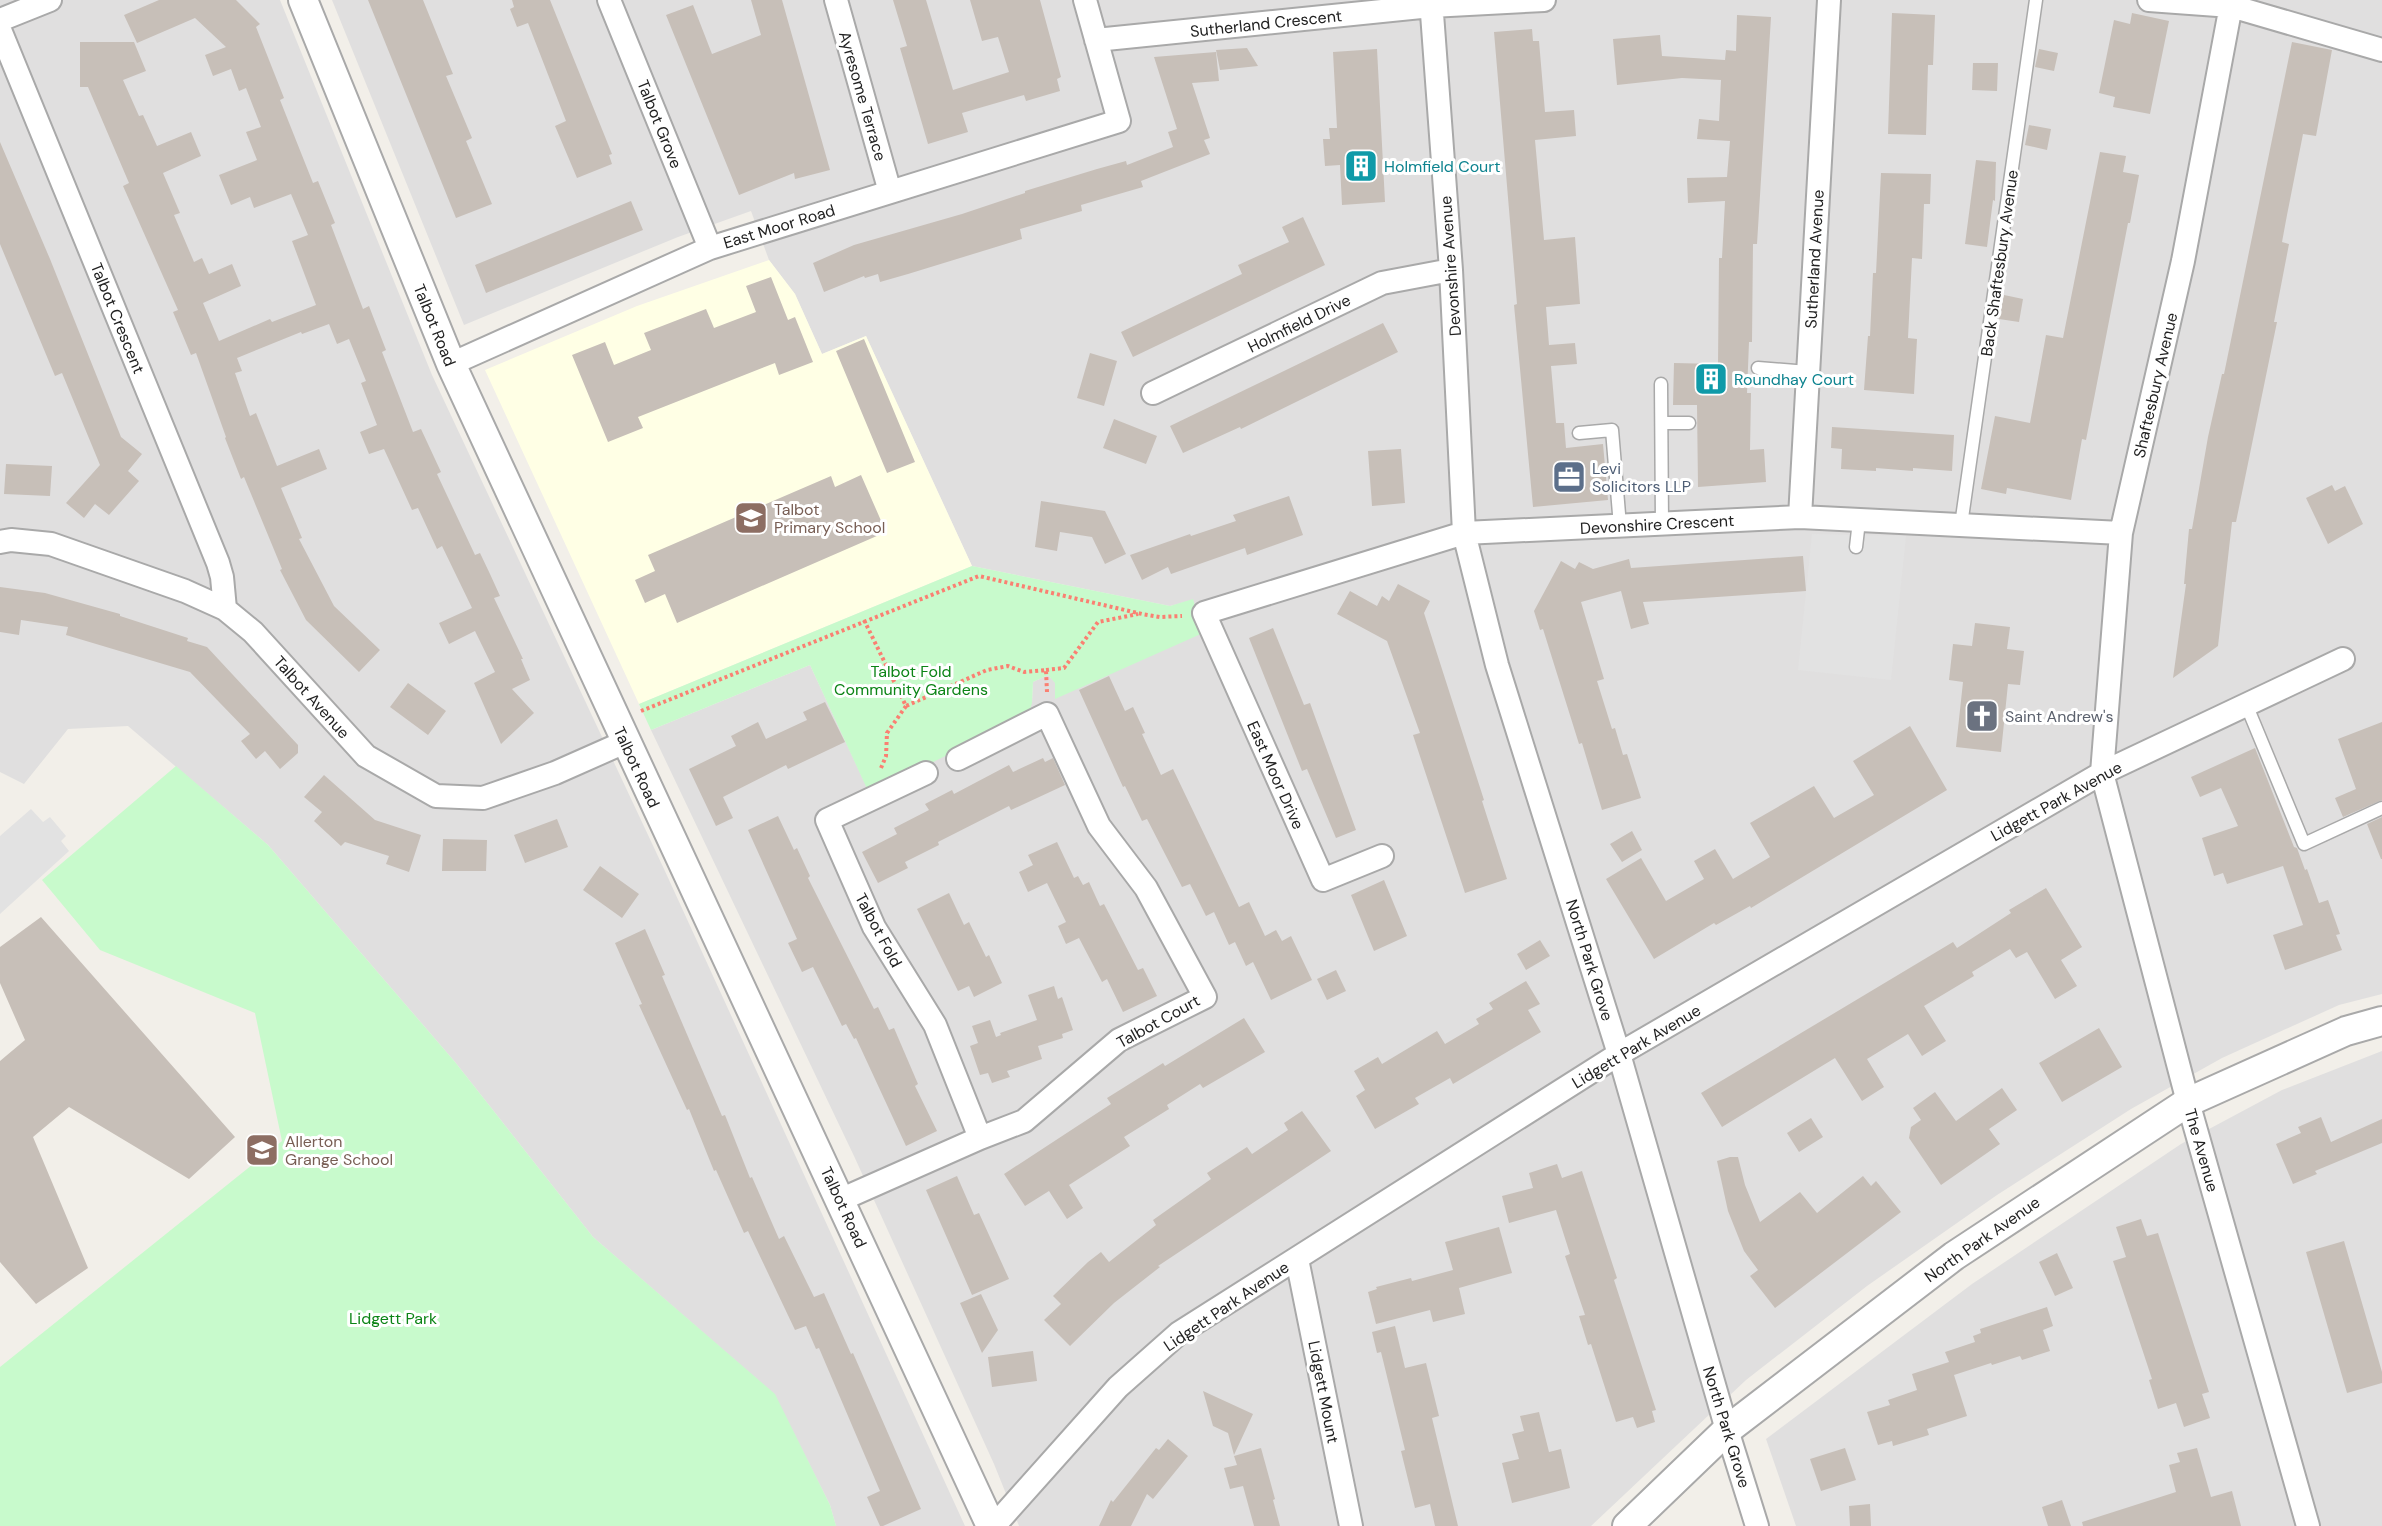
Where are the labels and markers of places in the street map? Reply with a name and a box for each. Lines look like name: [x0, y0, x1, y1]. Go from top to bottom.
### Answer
building icon: Holmfield Court: [1343, 148, 1379, 184]
place label: Holmfield Court: [1384, 156, 1500, 177]
building icon: Roundhay Court: [1693, 361, 1729, 397]
place label: Roundhay Court: [1734, 369, 1854, 390]
place label: Levi Solicitors LLP: [1592, 458, 1691, 497]
office icon: Levi Solicitors LLP: [1551, 459, 1587, 495]
place label: Talbot Primary School: [774, 499, 885, 538]
school or university icon: Talbot Primary School: [733, 500, 769, 536]
church icon: Saint Andrew's: [1964, 698, 2000, 734]
place label: Saint Andrew's: [2005, 706, 2114, 727]
place label: Allerton Grange School: [285, 1131, 393, 1170]
school or university icon: Allerton Grange School: [244, 1132, 280, 1168]

